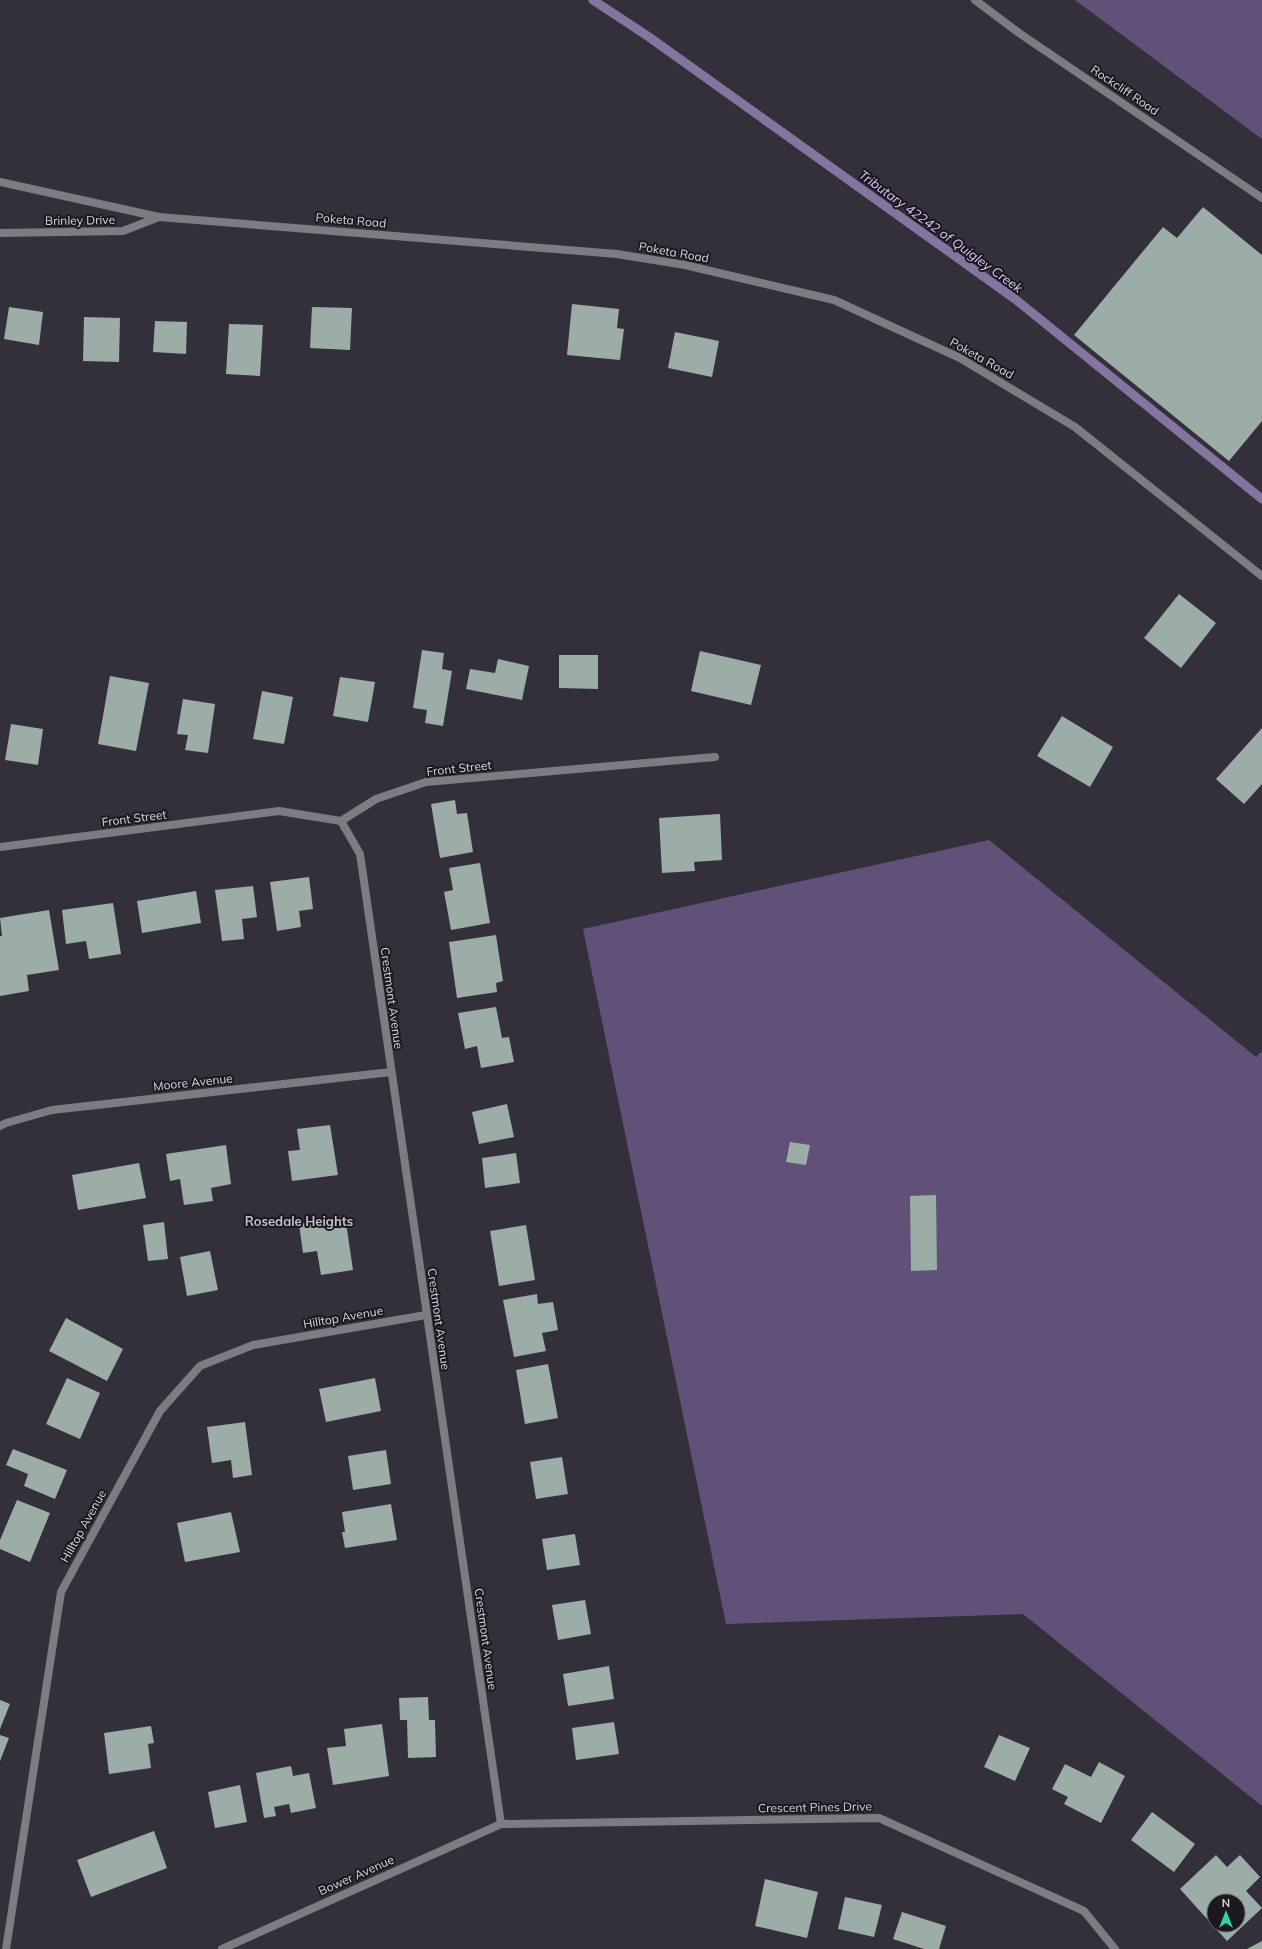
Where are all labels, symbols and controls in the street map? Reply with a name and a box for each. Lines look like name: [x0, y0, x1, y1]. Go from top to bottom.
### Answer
street label: Rockcliff Road: [1088, 62, 1162, 118]
water label: Tributary 42242 of Quigley Creek: [856, 166, 1026, 296]
street label: Poketa Road: [315, 209, 387, 231]
street label: Brinley Drive: [45, 212, 115, 228]
street label: Poketa Road: [638, 238, 710, 266]
street label: Poketa Road: [947, 334, 1017, 382]
street label: Front Street: [426, 757, 492, 779]
street label: Front Street: [101, 807, 167, 829]
street label: Crestmont Avenue: [377, 946, 407, 1050]
street label: Moore Avenue: [153, 1070, 233, 1094]
district label: Rosedale Heights: [245, 1213, 353, 1229]
street label: Crestmont Avenue: [424, 1267, 454, 1371]
street label: Hilltop Avenue: [302, 1303, 384, 1331]
street label: Hilltop Avenue: [57, 1487, 109, 1565]
street label: Crestmont Avenue: [471, 1587, 501, 1691]
street label: Crescent Pines Drive: [758, 1799, 872, 1815]
street label: Bower Avenue: [316, 1852, 396, 1898]
north arrow: [1206, 1893, 1246, 1933]
text: N: [1222, 1896, 1230, 1910]

